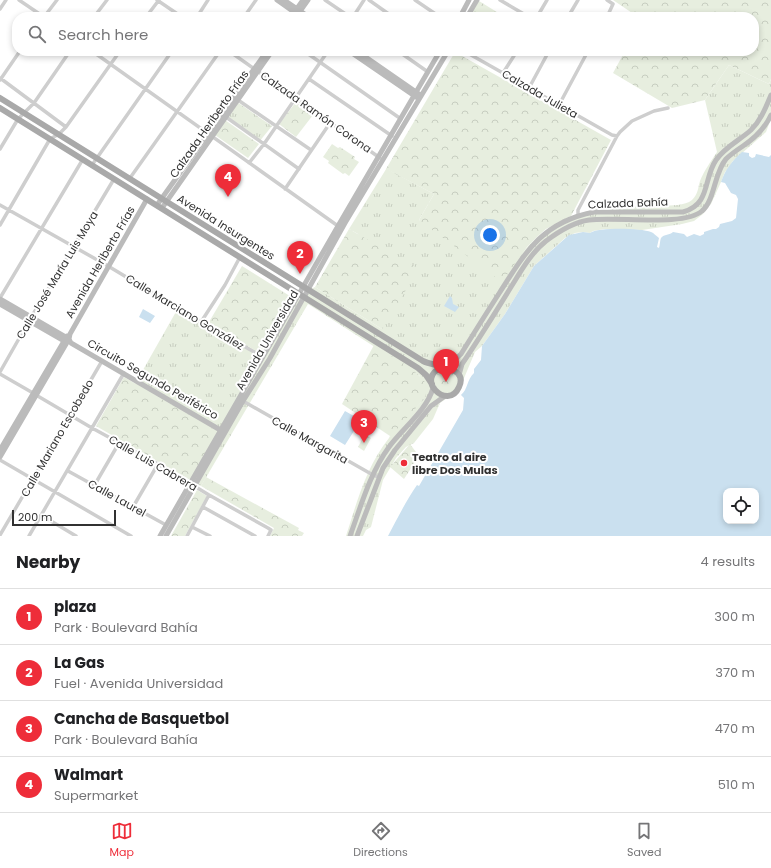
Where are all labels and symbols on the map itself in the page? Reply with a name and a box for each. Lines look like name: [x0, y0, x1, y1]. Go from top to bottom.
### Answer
street label: Calzada Julieta: [499, 66, 581, 122]
street label: Calzada Heriberto Frías: [166, 67, 252, 181]
street label: Calzada Ramón Corona: [257, 67, 375, 157]
pin: 4: [215, 164, 241, 197]
street label: Avenida Insurgentes: [174, 190, 278, 264]
street label: Calzada Bahía: [588, 194, 668, 212]
street label: Avenida Heriberto Frías: [61, 203, 139, 321]
street label: Calle José María Luis Moya: [12, 208, 102, 342]
your location: [480, 225, 500, 245]
pin: 2: [287, 241, 313, 274]
street label: Calle Marciano González: [123, 270, 247, 354]
street label: Avenida Universidad: [232, 287, 302, 393]
street label: Circuito Segundo Periférico: [85, 335, 221, 423]
pin: 1: [433, 349, 459, 382]
street label: Calle Mariano Escobedo: [17, 376, 97, 500]
pin: 3: [351, 410, 377, 443]
street label: Calle Margarita: [269, 412, 351, 468]
street label: Calle Luis Cabrera: [106, 431, 200, 495]
place label: Teatro al aire libre Dos Mulas: [412, 449, 498, 478]
marker: Teatro al aire libre Dos Mulas: [399, 458, 409, 468]
street label: Calle Laurel: [85, 475, 149, 521]
scale bar: [12, 508, 116, 527]

